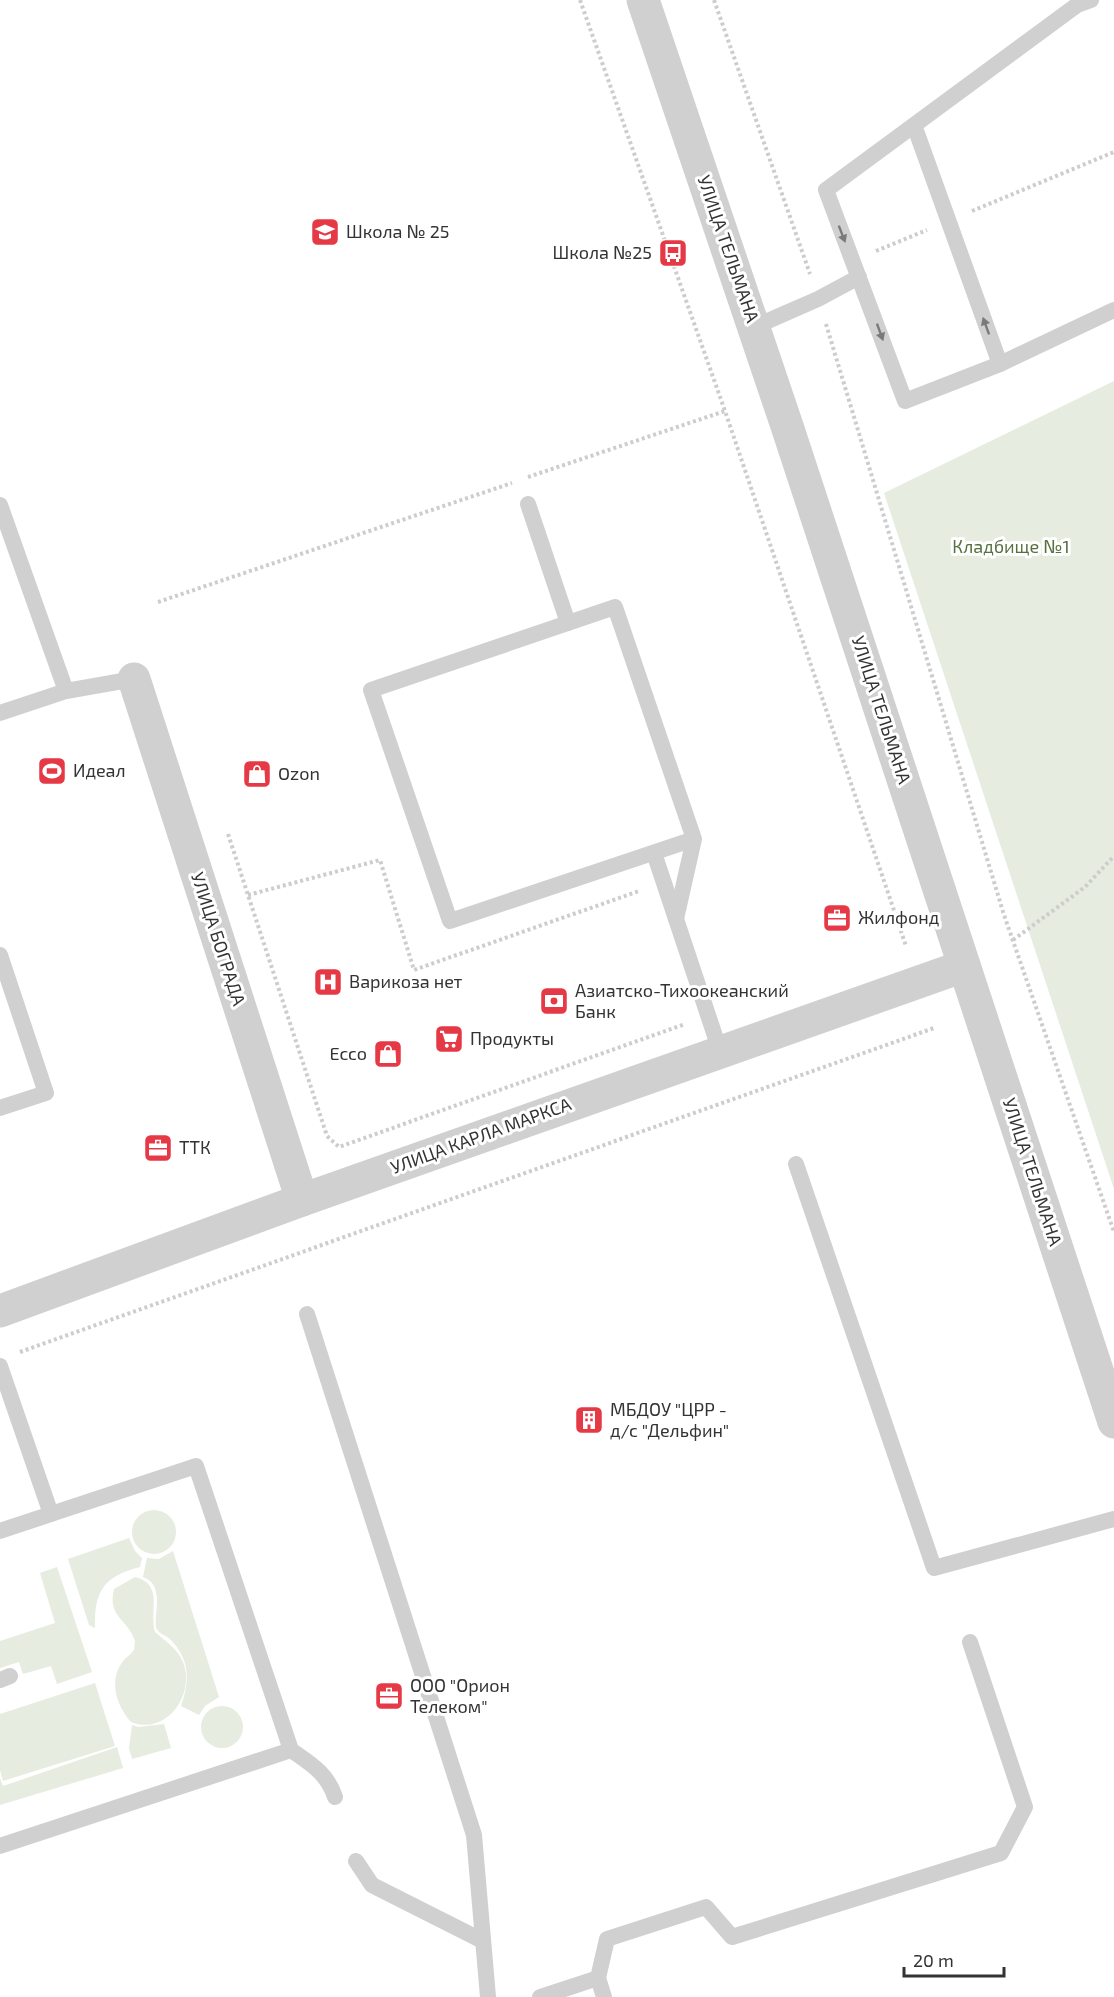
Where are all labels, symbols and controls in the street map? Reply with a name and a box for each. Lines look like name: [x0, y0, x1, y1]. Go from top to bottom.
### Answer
street label: УЛИЦА ТЕЛЬМАНА: [693, 172, 765, 326]
school or university icon: Школа № 25: [309, 216, 341, 248]
place label: Школа № 25: [346, 220, 450, 242]
one-way arrow: [838, 225, 848, 243]
bus stop icon: Школа №25: [657, 237, 689, 269]
place label: Школа №25: [553, 241, 652, 263]
one-way arrow: [981, 317, 991, 335]
one-way arrow: [875, 323, 885, 341]
park label: Кладбище №1: [952, 535, 1070, 557]
street label: УЛИЦА ТЕЛЬМАНА: [848, 633, 917, 787]
sports icon: Идеал: [36, 755, 68, 787]
shop icon: Ozon: [241, 758, 273, 790]
place label: Идеал: [73, 759, 126, 781]
place label: Ozon: [278, 762, 320, 784]
street label: УЛИЦА БОГРАДА: [187, 869, 251, 1009]
office icon: Жилфонд: [821, 902, 853, 934]
place label: Жилфонд: [858, 906, 939, 928]
hospital icon: Варикоза нет: [312, 966, 344, 998]
place label: Варикоза нет: [349, 970, 463, 992]
place label: Азиатско-Тихоокеанский Банк: [575, 979, 789, 1022]
bank icon: Азиатско-Тихоокеанский Банк: [538, 985, 570, 1017]
supermarket icon: Продукты: [433, 1023, 465, 1055]
place label: Продукты: [470, 1027, 554, 1049]
shop icon: Ecco: [372, 1038, 404, 1070]
place label: Ecco: [329, 1042, 367, 1064]
street label: УЛИЦА КАРЛА МАРКСА: [387, 1092, 575, 1178]
street label: УЛИЦА ТЕЛЬМАНА: [999, 1095, 1068, 1249]
office icon: ТТК: [142, 1132, 174, 1164]
place label: ТТК: [179, 1136, 211, 1158]
place label: МБДОУ "ЦРР - д/с "Дельфин": [610, 1398, 729, 1441]
building icon: МБДОУ "ЦРР - д/с "Дельфин": [573, 1404, 605, 1436]
place label: ООО "Орион Телеком": [410, 1674, 510, 1717]
office icon: ООО "Орион Телеком": [373, 1680, 405, 1712]
scale bar: [904, 1940, 1004, 1978]
text: 20 m: [913, 1949, 954, 1971]

